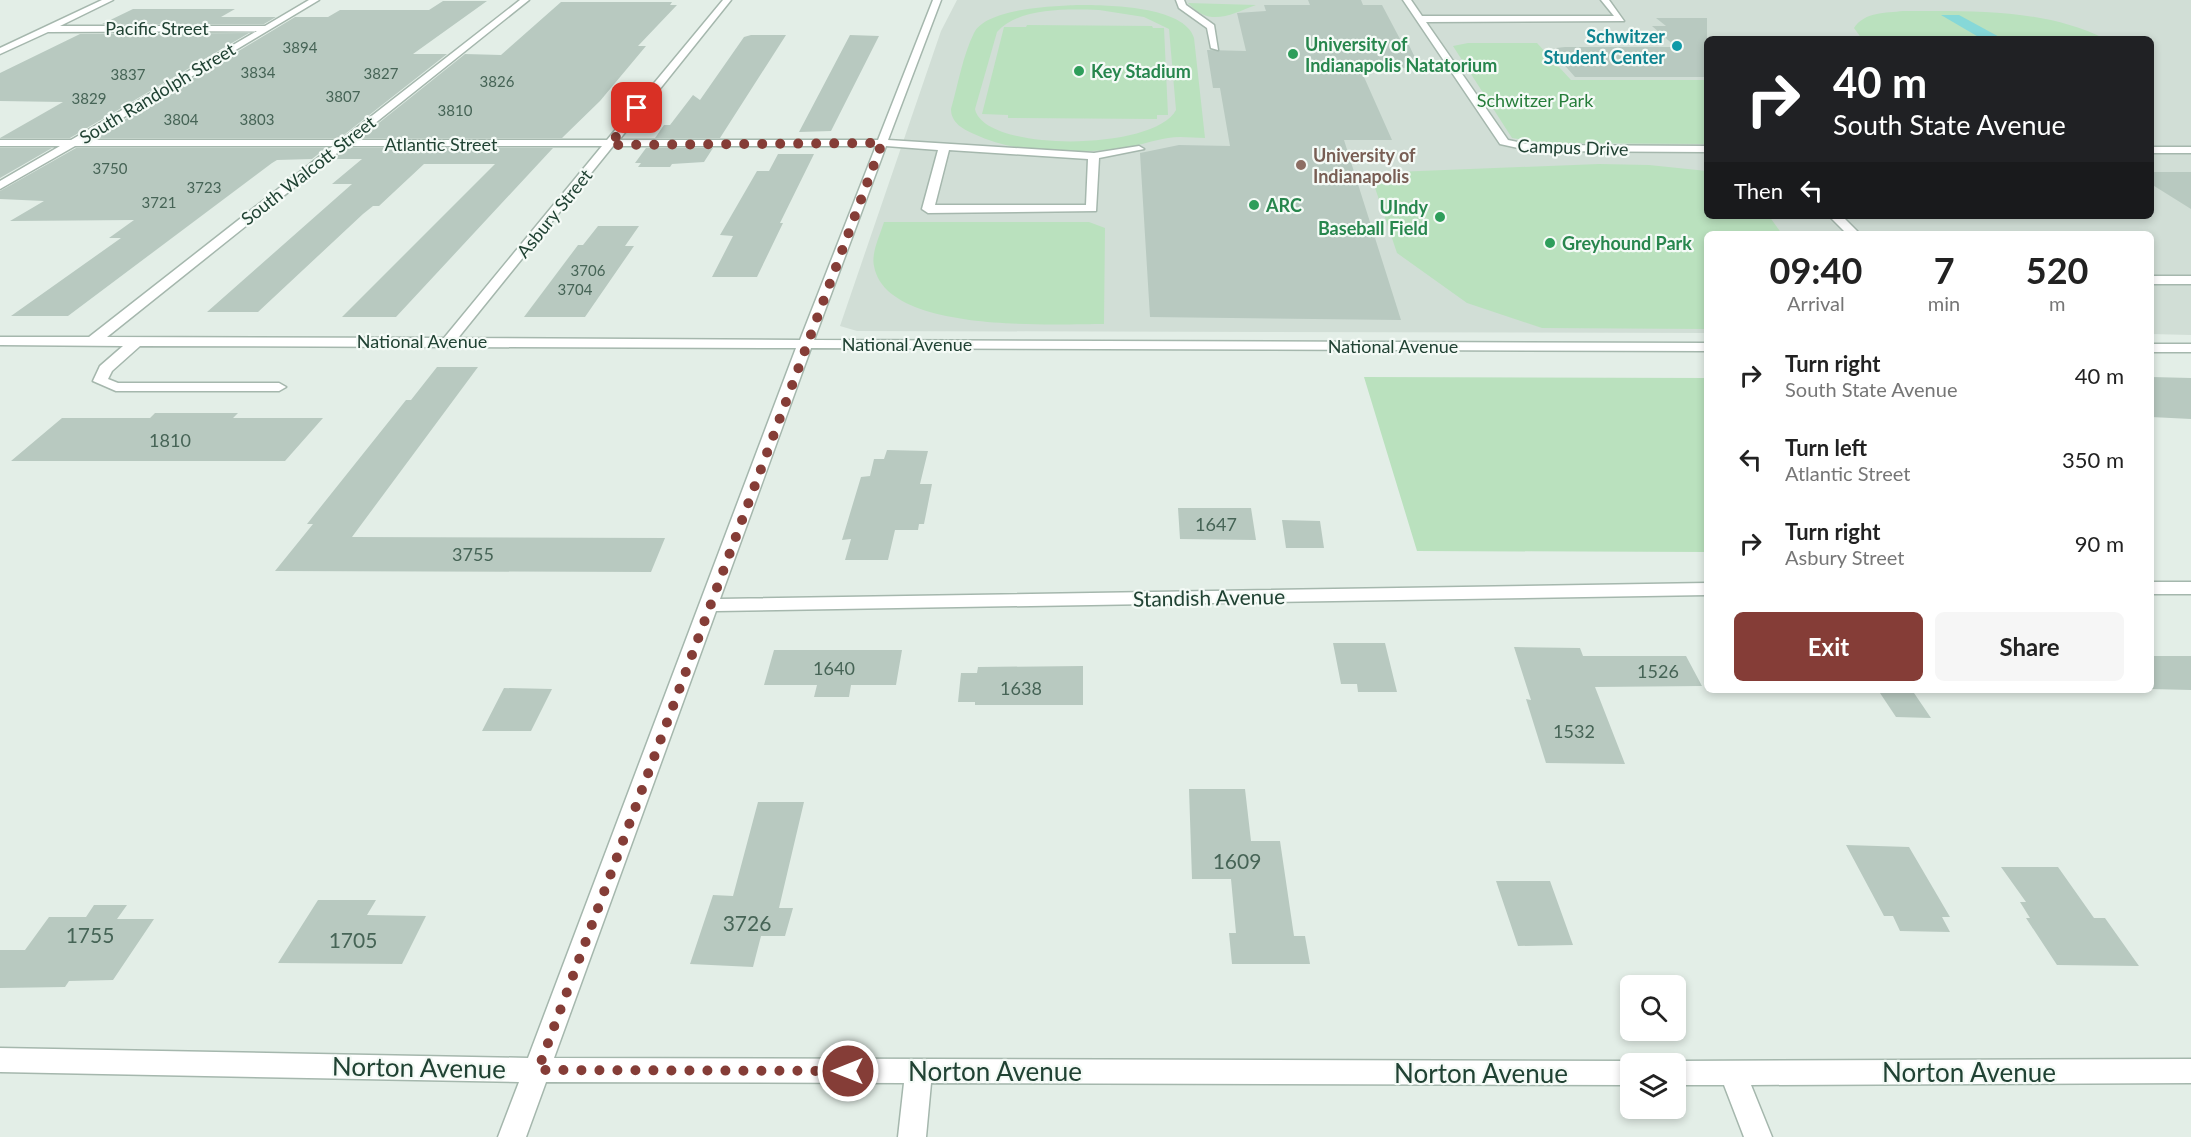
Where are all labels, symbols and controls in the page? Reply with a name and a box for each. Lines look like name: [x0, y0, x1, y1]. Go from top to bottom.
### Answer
street label: Pacific Street: [105, 17, 209, 39]
place label: Schwitzer Student Center: [1543, 25, 1665, 68]
place label: University of Indianapolis Natatorium: [1305, 33, 1497, 76]
street label: South Randolph Street: [75, 37, 239, 148]
house number: 3894: [283, 38, 318, 56]
marker: Schwitzer Student Center: [1670, 39, 1684, 53]
marker: University of Indianapolis Natatorium: [1286, 47, 1300, 61]
text: 40 m: [1833, 57, 1927, 107]
place label: Key Stadium: [1091, 60, 1191, 82]
icon: right: [1734, 60, 1812, 138]
house number: 3834: [241, 63, 276, 81]
house number: 3827: [364, 64, 399, 82]
marker: Key Stadium: [1072, 64, 1086, 78]
house number: 3837: [111, 65, 146, 83]
house number: 3826: [480, 72, 515, 90]
pin: [611, 82, 662, 133]
house number: 3807: [326, 87, 361, 105]
house number: 3829: [72, 89, 106, 107]
park label: Schwitzer Park: [1477, 89, 1594, 111]
icon: arrive: [620, 91, 653, 124]
house number: 3810: [438, 101, 473, 119]
text: South State Avenue: [1833, 108, 2066, 141]
house number: 3804: [164, 110, 199, 128]
street label: South Walcott Street: [236, 110, 380, 229]
house number: 3803: [240, 110, 274, 128]
street label: Atlantic Street: [385, 133, 498, 155]
street label: Campus Drive: [1517, 134, 1629, 160]
place label: University of Indianapolis: [1313, 144, 1416, 187]
marker: University of Indianapolis: [1294, 158, 1308, 172]
house number: 3750: [93, 159, 128, 177]
street label: Asbury Street: [512, 164, 597, 262]
icon: left: [1795, 174, 1828, 207]
text: Then: [1734, 177, 1783, 204]
house number: 3723: [187, 178, 221, 196]
house number: 3721: [142, 193, 176, 211]
place label: ARC: [1265, 194, 1302, 216]
place label: UIndy Baseball Field: [1318, 196, 1428, 239]
marker: ARC: [1247, 198, 1261, 212]
marker: UIndy Baseball Field: [1433, 210, 1447, 224]
place label: Greyhound Park: [1562, 232, 1692, 254]
marker: Greyhound Park: [1543, 236, 1557, 250]
text: 09:40: [1770, 248, 1862, 292]
text: 7: [1934, 248, 1955, 292]
text: 520: [2026, 248, 2088, 292]
house number: 3706: [571, 261, 606, 279]
house number: 3704: [558, 280, 593, 298]
text: Arrival: [1787, 291, 1845, 315]
text: min: [1928, 291, 1960, 315]
text: m: [2049, 291, 2065, 315]
street label: National Avenue: [357, 330, 487, 352]
street label: National Avenue: [842, 333, 972, 355]
street label: National Avenue: [1328, 335, 1458, 357]
text: Turn right: [1785, 350, 1880, 377]
icon: right: [1734, 359, 1767, 392]
text: 40 m: [2075, 362, 2124, 389]
text: South State Avenue: [1785, 377, 1957, 401]
house number: 1810: [149, 429, 191, 451]
text: Turn left: [1785, 434, 1867, 461]
icon: left: [1734, 443, 1767, 476]
text: 350 m: [2062, 446, 2124, 473]
text: Atlantic Street: [1785, 461, 1910, 485]
house number: 1647: [1195, 513, 1237, 535]
text: Turn right: [1785, 518, 1880, 545]
icon: right: [1734, 527, 1767, 560]
text: 90 m: [2075, 530, 2124, 557]
house number: 3755: [452, 543, 494, 565]
text: Asbury Street: [1785, 545, 1904, 569]
street label: Standish Avenue: [1133, 583, 1285, 611]
button: Exit: [1734, 612, 1923, 681]
button: Share: [1935, 612, 2124, 681]
house number: 1640: [813, 657, 855, 679]
house number: 1526: [1637, 660, 1679, 682]
house number: 1638: [1000, 677, 1042, 699]
house number: 1532: [1553, 720, 1595, 742]
house number: 1609: [1213, 848, 1261, 873]
house number: 3726: [723, 910, 771, 935]
house number: 1755: [66, 922, 114, 947]
house number: 1705: [329, 927, 377, 952]
map controls: [1620, 975, 1686, 1119]
button: search: [1620, 975, 1686, 1041]
position arrow: [816, 1039, 880, 1103]
street label: Norton Avenue: [332, 1049, 506, 1085]
button: layers: [1620, 1053, 1686, 1119]
street label: Norton Avenue: [908, 1055, 1082, 1087]
street label: Norton Avenue: [1882, 1056, 2056, 1088]
street label: Norton Avenue: [1394, 1057, 1568, 1089]

